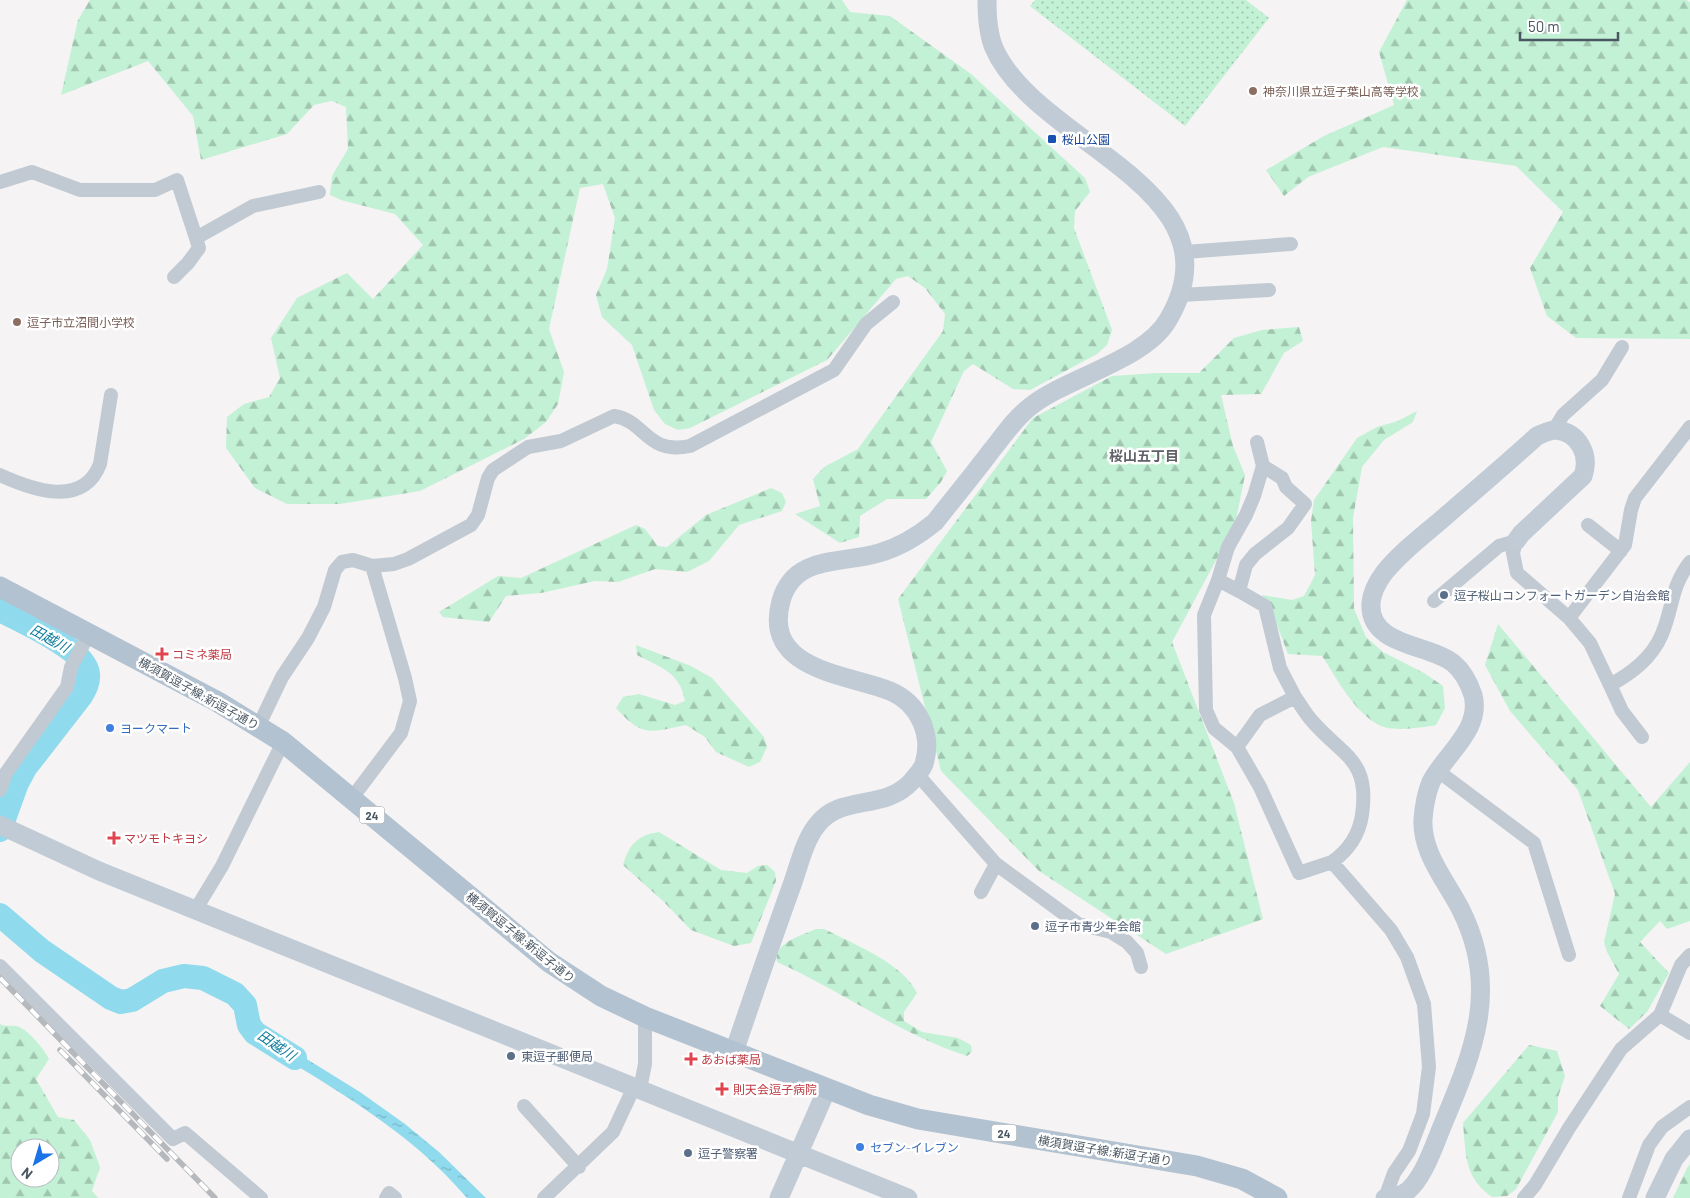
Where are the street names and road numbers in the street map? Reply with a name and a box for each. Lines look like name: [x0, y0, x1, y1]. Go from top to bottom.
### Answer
street label: 横須賀逗子線;新逗子通り: [136, 654, 262, 732]
road number: 24: [360, 806, 384, 824]
street label: 横須賀逗子線;新逗子通り: [464, 889, 578, 985]
road number: 24: [992, 1124, 1016, 1142]
street label: 横須賀逗子線;新逗子通り: [1037, 1132, 1173, 1168]

